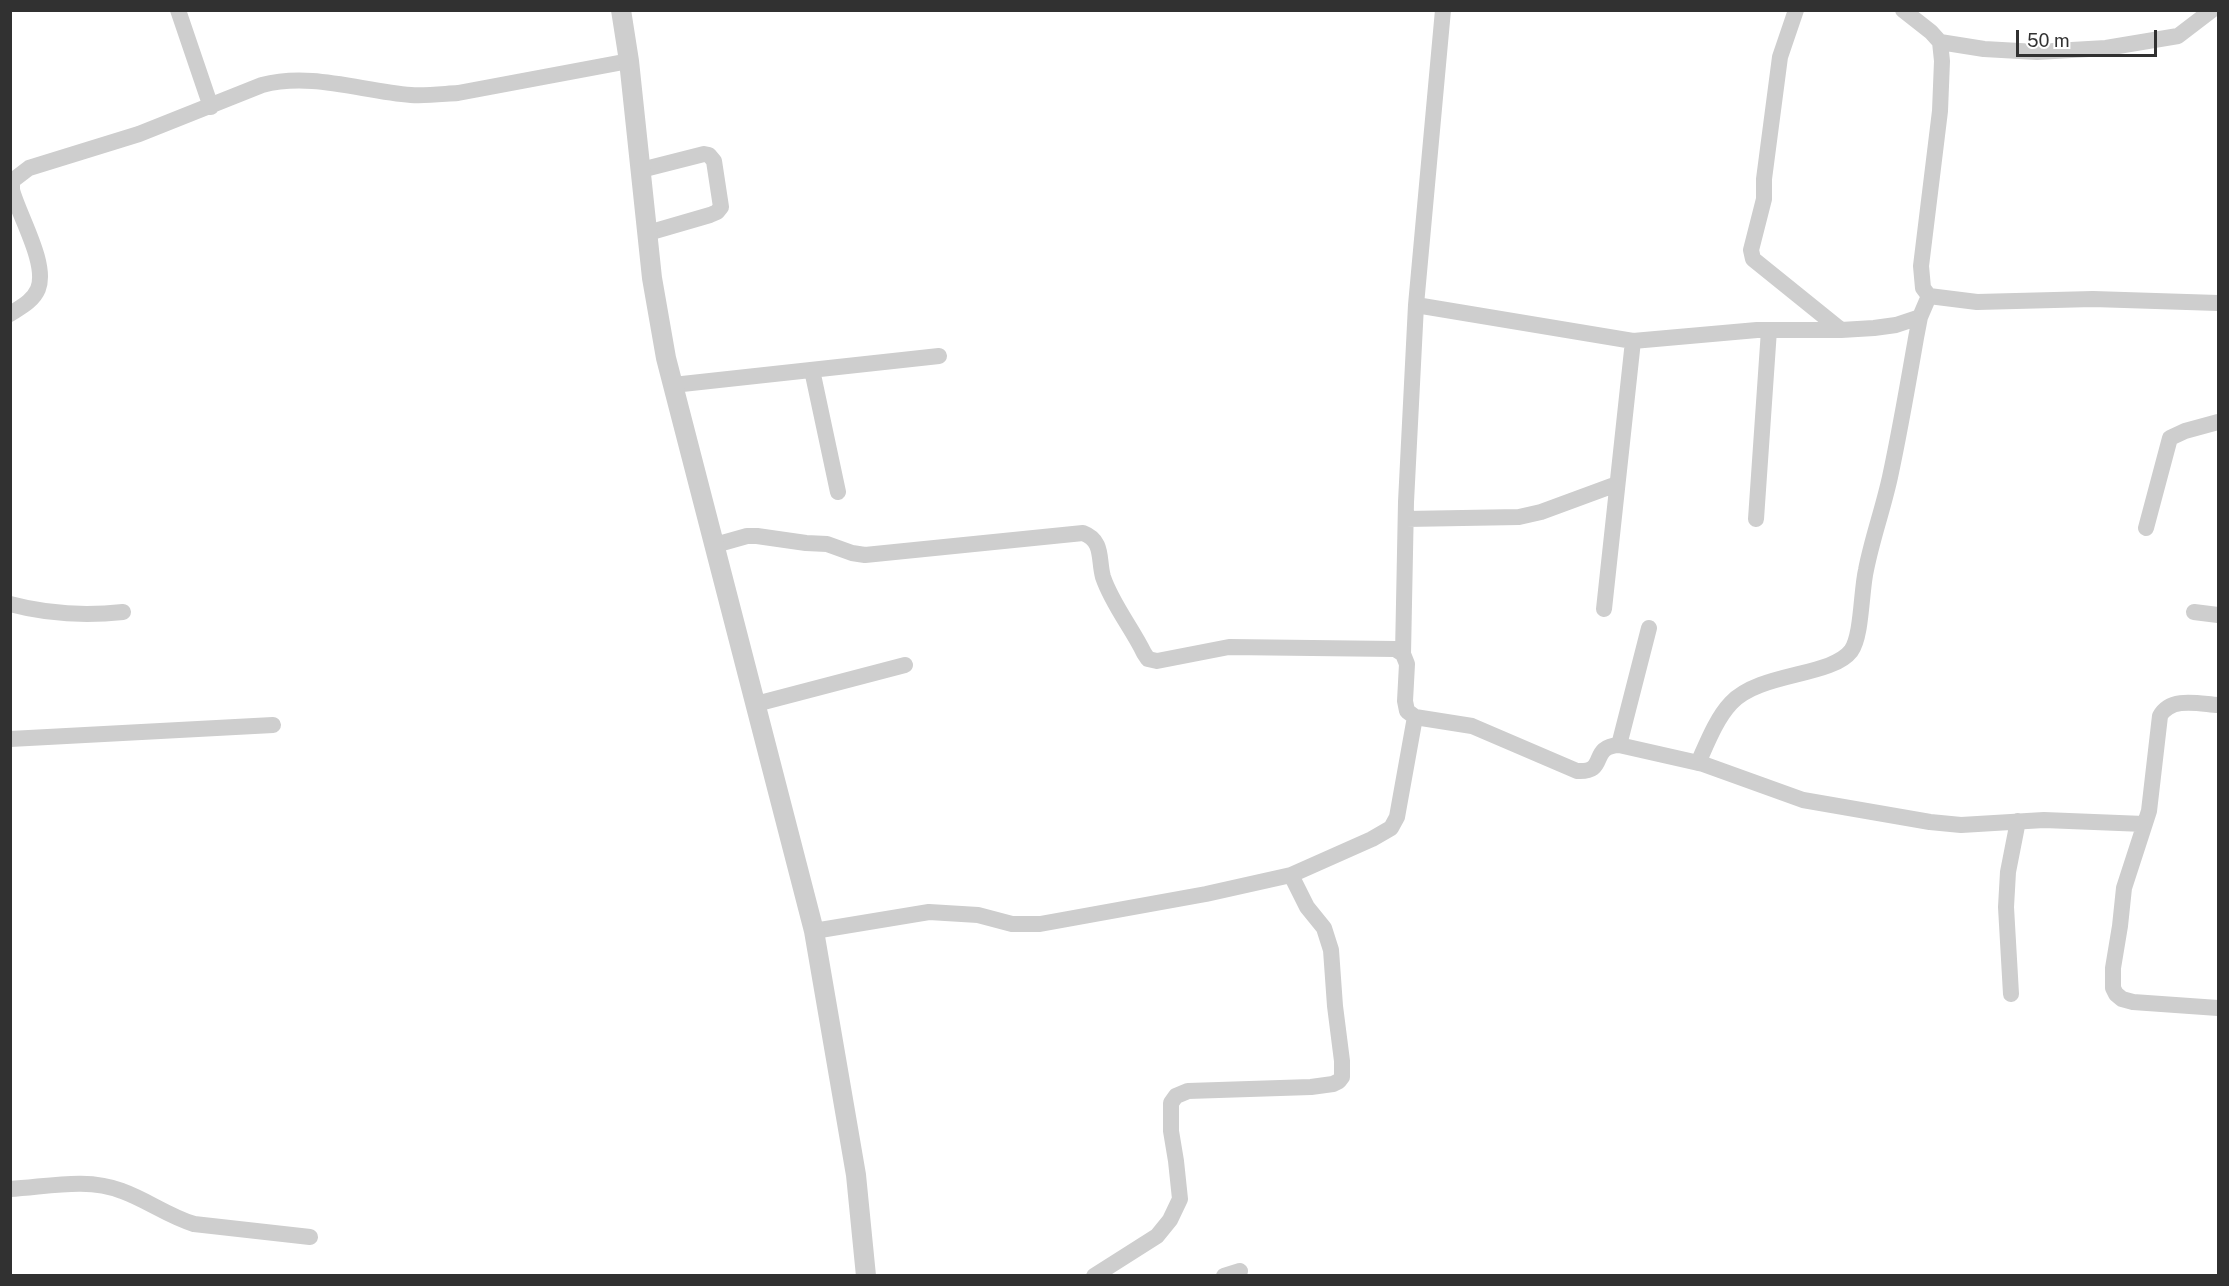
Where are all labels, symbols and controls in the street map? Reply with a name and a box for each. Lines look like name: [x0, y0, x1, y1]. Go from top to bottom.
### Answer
scale bar: [2019, 18, 2160, 56]
text: 50 m: [2027, 30, 2070, 51]

